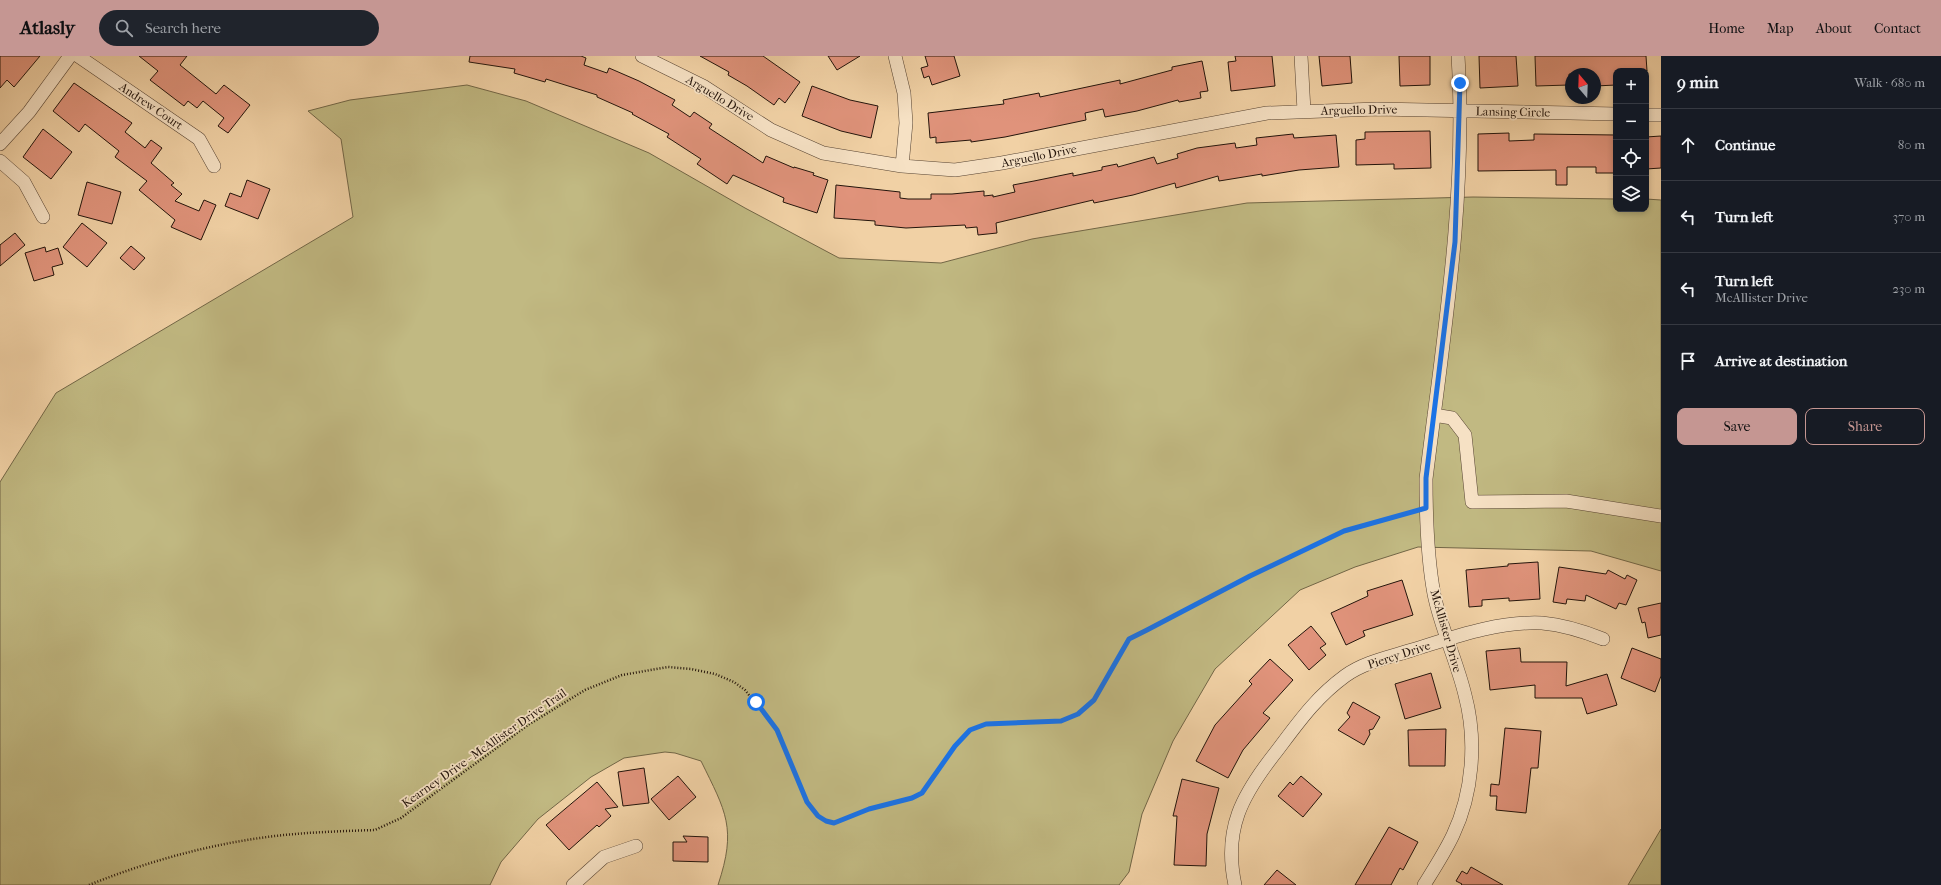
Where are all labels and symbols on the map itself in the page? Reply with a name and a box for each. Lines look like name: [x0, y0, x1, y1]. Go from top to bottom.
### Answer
north arrow: [1565, 68, 1601, 104]
street label: Arguello Drive: [683, 72, 756, 124]
route end: [1451, 74, 1469, 92]
street label: Andrew Court: [116, 79, 186, 133]
street label: Arguello Drive: [1320, 102, 1397, 118]
street label: Lansing Circle: [1476, 104, 1551, 120]
street label: Arguello Drive: [999, 142, 1078, 170]
street label: McAllister Drive: [1427, 588, 1465, 674]
street label: Piercy Drive: [1366, 638, 1432, 672]
street label: Kearney Drive - McAllister Drive Trail: [399, 685, 569, 810]
route start: [747, 693, 765, 711]

